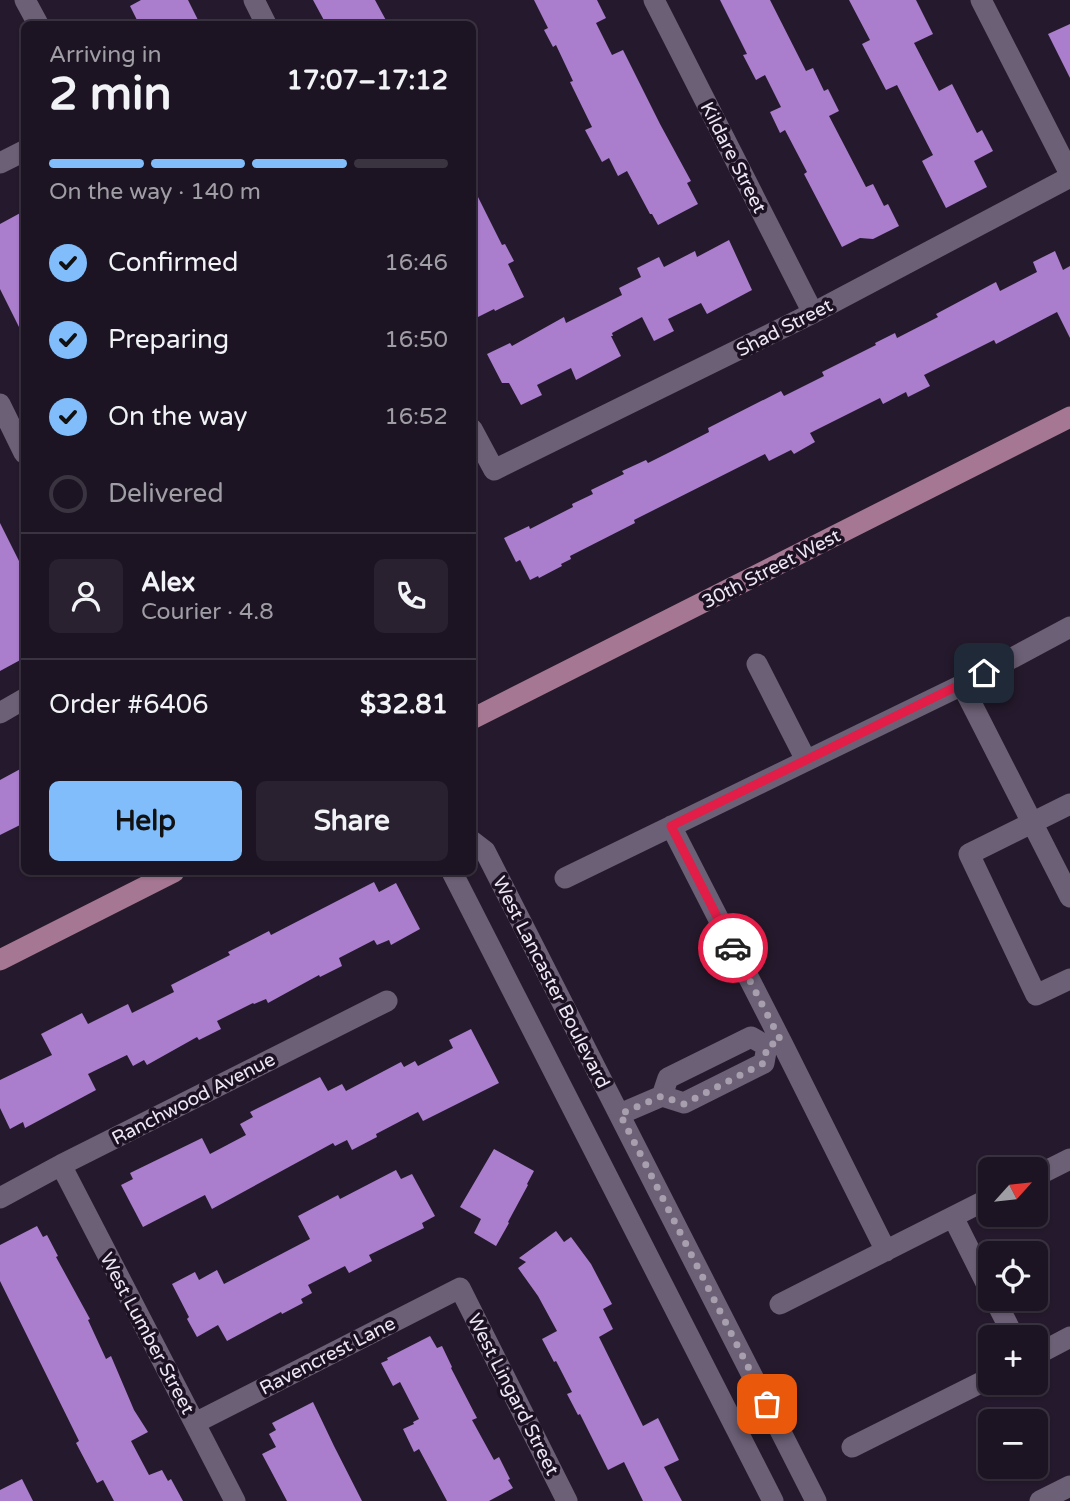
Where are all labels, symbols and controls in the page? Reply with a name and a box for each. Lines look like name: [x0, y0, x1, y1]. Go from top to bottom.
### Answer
text: Arriving in: [49, 41, 162, 69]
text: 17:07–17:12: [287, 65, 448, 96]
text: 2 min: [49, 67, 172, 122]
street label: Kildare Street: [696, 98, 771, 217]
text: On the way · 140 m: [49, 178, 261, 206]
icon: check: [49, 244, 87, 282]
text: Confirmed: [108, 247, 238, 278]
text: 16:46: [384, 249, 448, 277]
street label: Shad Street: [733, 294, 836, 362]
icon: check: [49, 321, 87, 359]
text: Preparing: [108, 324, 229, 355]
text: 16:50: [384, 326, 448, 354]
icon: check: [49, 398, 87, 436]
text: On the way: [108, 401, 248, 432]
text: 16:52: [384, 403, 448, 431]
text: Delivered: [108, 478, 224, 509]
street label: 30th Street West: [699, 525, 844, 613]
button: person: [49, 559, 123, 633]
button: phone: [374, 559, 448, 633]
text: Alex: [141, 567, 195, 598]
text: Courier · 4.8: [141, 598, 274, 626]
pin: [954, 643, 1014, 703]
icon: home: [965, 654, 1003, 692]
text: Order #6406: [49, 689, 209, 720]
text: $32.81: [360, 689, 448, 720]
button: Help: [49, 781, 242, 861]
button: Share: [256, 781, 448, 861]
street label: West Lancaster Boulevard: [488, 873, 614, 1092]
courier: [698, 913, 768, 983]
icon: car: [714, 929, 752, 967]
street label: Ranchwood Avenue: [108, 1048, 279, 1150]
north arrow: [978, 1157, 1048, 1227]
map controls: [978, 1157, 1048, 1479]
button: locate: [978, 1241, 1048, 1311]
street label: West Lumber Street: [95, 1249, 199, 1418]
street label: West Lingard Street: [463, 1310, 563, 1479]
street label: Ravencrest Lane: [256, 1312, 399, 1400]
button: +: [978, 1325, 1048, 1395]
pin: [737, 1374, 797, 1434]
icon: bag: [748, 1385, 786, 1423]
button: −: [978, 1409, 1048, 1479]

